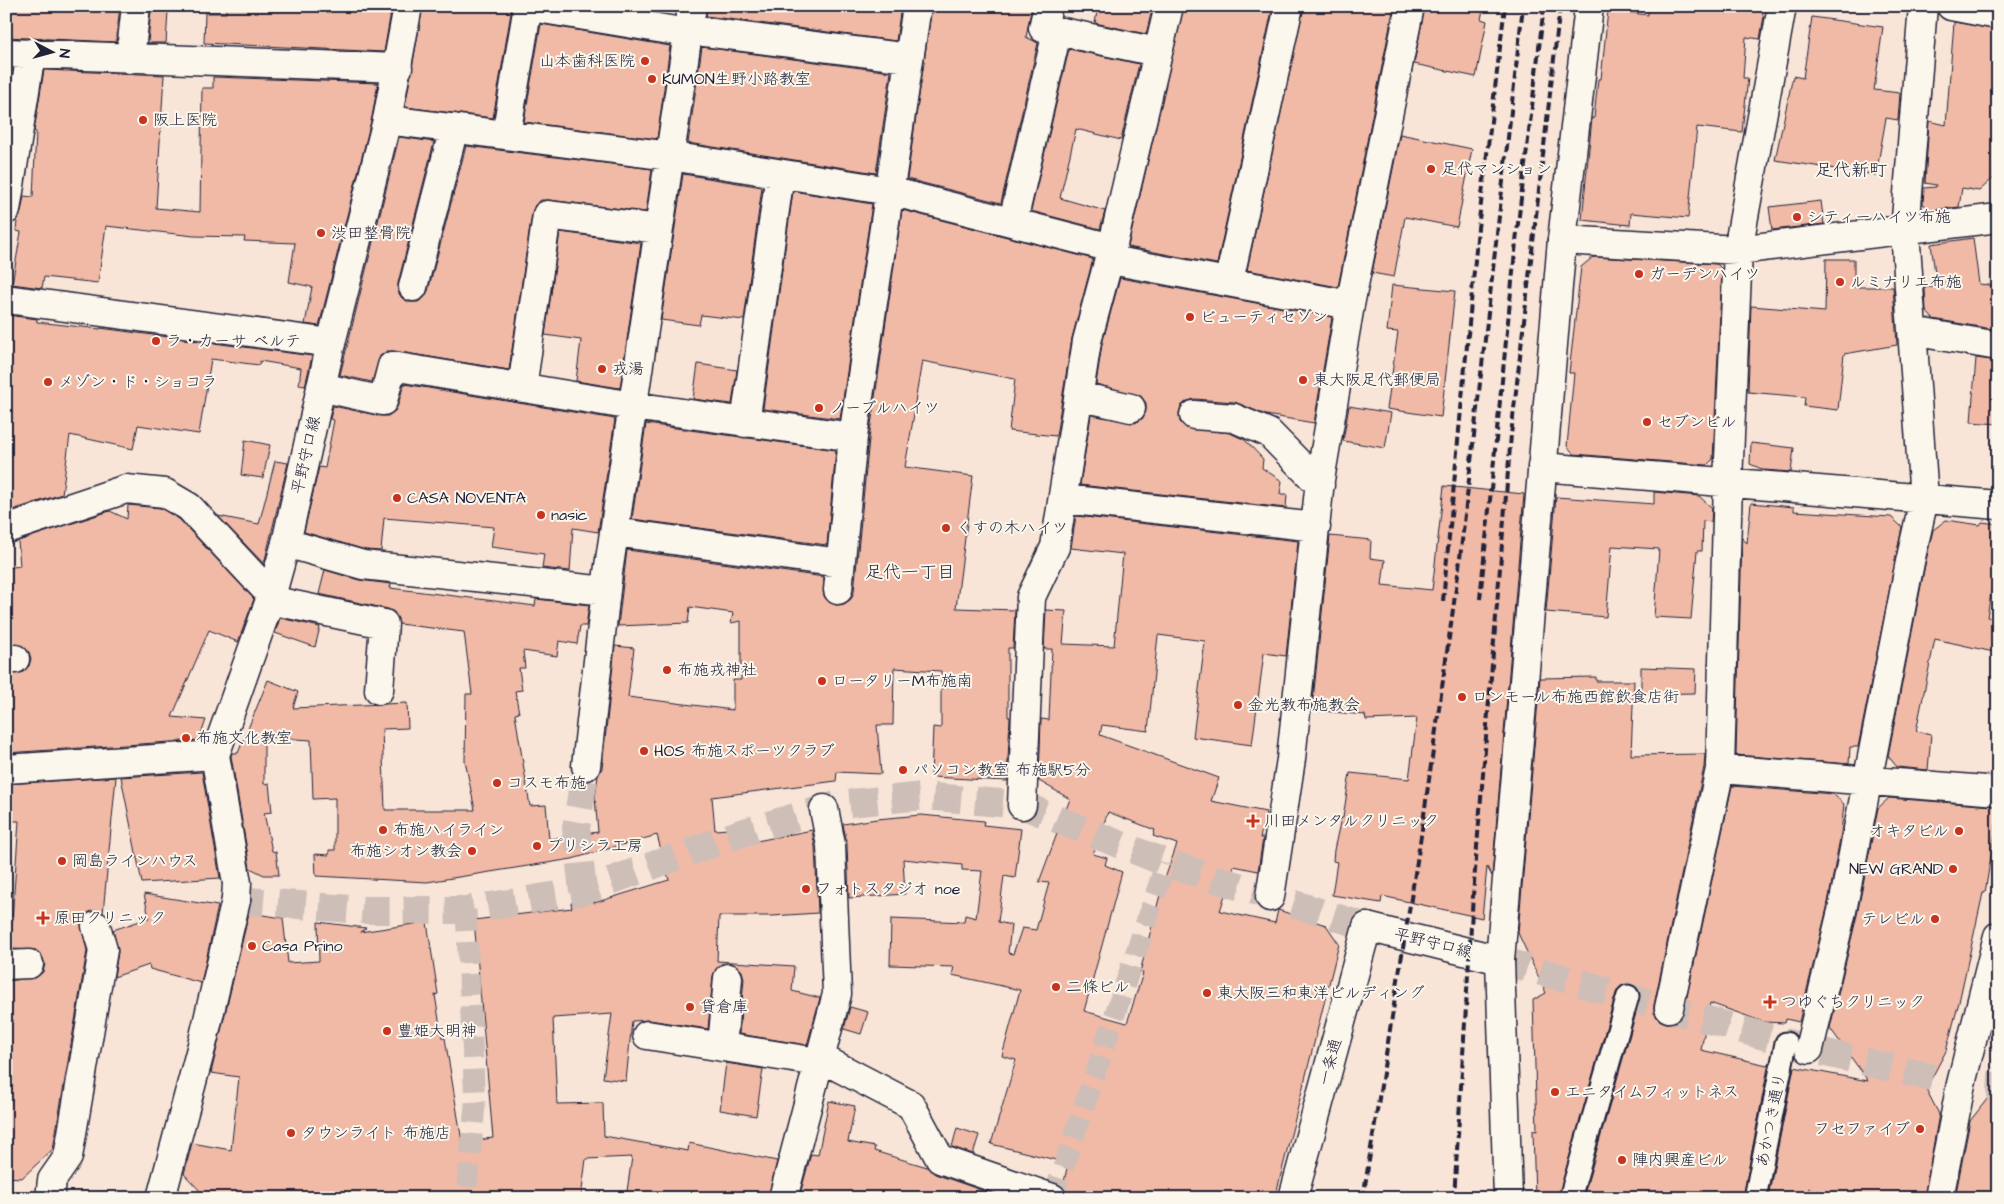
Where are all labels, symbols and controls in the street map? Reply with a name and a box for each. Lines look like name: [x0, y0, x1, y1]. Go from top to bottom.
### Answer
north arrow: [28, 28, 78, 78]
text: N: [54, 48, 74, 59]
place label: 山本歯科医院: [539, 50, 635, 72]
marker: 山本歯科医院: [639, 55, 651, 67]
place label: KUMON生野小路教室: [662, 68, 811, 90]
marker: KUMON生野小路教室: [646, 73, 658, 85]
place label: 阪上医院: [153, 109, 217, 131]
marker: 阪上医院: [137, 114, 149, 126]
place label: 足代マンション: [1441, 158, 1552, 180]
district label: 足代新町: [1815, 158, 1887, 183]
marker: 足代マンション: [1425, 163, 1437, 175]
place label: シティーハイツ布施: [1807, 206, 1951, 228]
marker: シティーハイツ布施: [1791, 211, 1803, 223]
place label: 渋田整骨院: [331, 222, 411, 244]
marker: 渋田整骨院: [315, 227, 327, 239]
place label: ガーデンハイツ: [1649, 263, 1760, 285]
marker: ガーデンハイツ: [1633, 268, 1645, 280]
place label: ルミナリエ布施: [1850, 271, 1962, 293]
marker: ルミナリエ布施: [1834, 276, 1846, 288]
place label: ビューティセゾン: [1200, 306, 1328, 328]
marker: ビューティセゾン: [1184, 311, 1196, 323]
place label: ラ・カーサ ベルテ: [166, 330, 301, 352]
marker: ラ・カーサ ベルテ: [150, 335, 162, 347]
place label: 戎湯: [612, 358, 644, 380]
marker: 戎湯: [596, 363, 608, 375]
place label: 東大阪足代郵便局: [1313, 369, 1441, 391]
place label: メゾン・ド・ショコラ: [58, 371, 217, 393]
marker: 東大阪足代郵便局: [1297, 374, 1309, 386]
marker: メゾン・ド・ショコラ: [42, 376, 54, 388]
place label: ノーブルハイツ: [829, 397, 940, 419]
marker: ノーブルハイツ: [813, 402, 825, 414]
place label: セブンビル: [1657, 411, 1737, 433]
street label: 平野守口線: [286, 414, 326, 496]
marker: セブンビル: [1641, 416, 1653, 428]
place label: CASA NOVENTA: [407, 487, 526, 509]
marker: CASA NOVENTA: [391, 492, 403, 504]
place label: nasic: [551, 504, 588, 526]
marker: nasic: [535, 509, 547, 521]
place label: くすの木ハイツ: [956, 517, 1068, 539]
marker: くすの木ハイツ: [940, 522, 952, 534]
district label: 足代一丁目: [865, 560, 955, 585]
place label: 布施戎神社: [677, 659, 757, 681]
marker: 布施戎神社: [661, 664, 673, 676]
place label: ロータリーM布施南: [832, 670, 973, 692]
marker: ロータリーM布施南: [816, 675, 828, 687]
place label: ロンモール布施西館飲食店街: [1472, 686, 1679, 708]
marker: ロンモール布施西館飲食店街: [1456, 691, 1468, 703]
place label: 金光教布施教会: [1248, 694, 1360, 716]
marker: 金光教布施教会: [1232, 699, 1244, 711]
place label: 布施文化教室: [196, 727, 292, 749]
marker: 布施文化教室: [180, 732, 192, 744]
place label: HOS 布施スポーツクラブ: [654, 740, 835, 762]
marker: HOS 布施スポーツクラブ: [638, 745, 650, 757]
place label: パソコン教室 布施駅5分: [913, 759, 1091, 781]
marker: パソコン教室 布施駅5分: [897, 764, 909, 776]
place label: コスモ布施: [507, 772, 586, 794]
marker: コスモ布施: [491, 777, 503, 789]
place label: 川田メンタルクリニック: [1264, 810, 1439, 832]
marker: 川田メンタルクリニック: [1246, 814, 1260, 828]
place label: 布施ハイライン: [393, 819, 504, 841]
place label: オキタビル: [1869, 820, 1949, 842]
marker: 布施ハイライン: [377, 824, 389, 836]
marker: オキタビル: [1953, 825, 1965, 837]
place label: プリシラ工房: [547, 835, 643, 857]
place label: 布施シオン教会: [350, 840, 462, 862]
marker: プリシラ工房: [531, 840, 543, 852]
marker: 布施シオン教会: [466, 845, 478, 857]
place label: 岡島ラインハウス: [72, 850, 198, 872]
marker: 岡島ラインハウス: [56, 855, 68, 867]
place label: NEW GRAND: [1849, 858, 1943, 880]
marker: NEW GRAND: [1947, 863, 1959, 875]
place label: フォトスタジオ noe: [816, 878, 961, 900]
marker: フォトスタジオ noe: [800, 883, 812, 895]
place label: 原田クリニック: [54, 907, 166, 929]
place label: テレビル: [1861, 908, 1925, 930]
marker: 原田クリニック: [36, 911, 50, 925]
marker: テレビル: [1929, 913, 1941, 925]
street label: 平野守口線: [1392, 923, 1474, 963]
place label: Casa Prino: [262, 935, 343, 957]
marker: Casa Prino: [246, 940, 258, 952]
place label: 二條ビル: [1066, 976, 1130, 998]
marker: 二條ビル: [1050, 981, 1062, 993]
place label: 東大阪三和東洋ビルディング: [1217, 982, 1425, 1004]
marker: 東大阪三和東洋ビルディング: [1201, 987, 1213, 999]
place label: つゆぐちクリニック: [1781, 991, 1925, 1013]
marker: つゆぐちクリニック: [1763, 995, 1777, 1009]
place label: 貸倉庫: [700, 996, 748, 1018]
marker: 貸倉庫: [684, 1001, 696, 1013]
place label: 豊姫大明神: [397, 1020, 477, 1042]
marker: 豊姫大明神: [381, 1025, 393, 1037]
street label: 一条通: [1313, 1036, 1347, 1088]
street label: あかつき通り: [1751, 1071, 1791, 1169]
place label: エニタイムフィットネス: [1565, 1081, 1739, 1103]
marker: エニタイムフィットネス: [1549, 1086, 1561, 1098]
place label: フセファイブ: [1814, 1118, 1910, 1140]
place label: タウンライト 布施店: [301, 1122, 451, 1144]
marker: フセファイブ: [1914, 1123, 1926, 1135]
marker: タウンライト 布施店: [285, 1127, 297, 1139]
place label: 陣内興産ビル: [1632, 1149, 1728, 1171]
marker: 陣内興産ビル: [1616, 1154, 1628, 1166]

